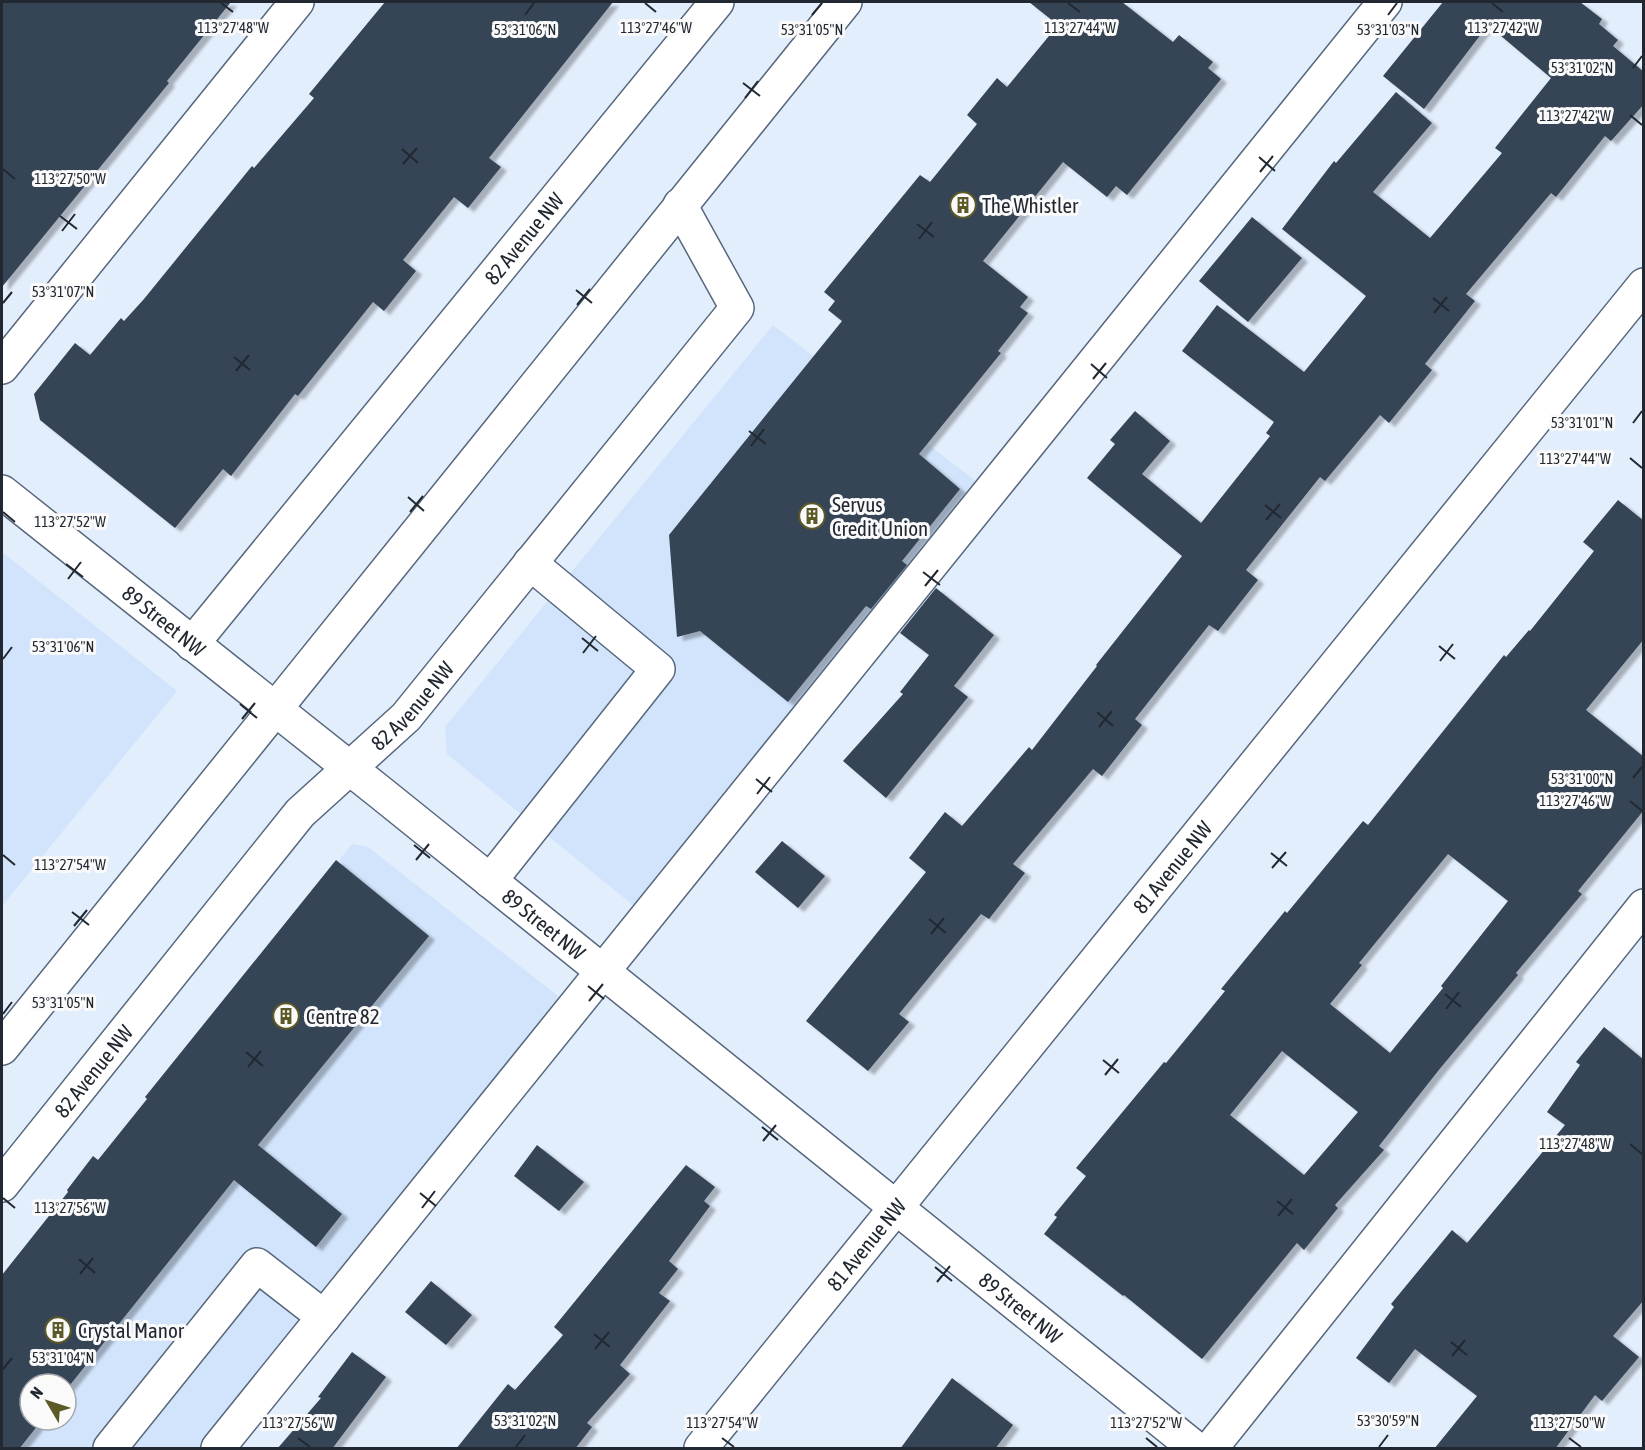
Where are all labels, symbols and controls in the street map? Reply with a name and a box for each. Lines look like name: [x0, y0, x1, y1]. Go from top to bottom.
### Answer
text: 113°27'48"W: [197, 19, 269, 36]
text: 113°27'46"W: [620, 19, 692, 36]
text: 113°27'44"W: [1044, 19, 1116, 36]
text: 113°27'42"W: [1467, 19, 1539, 36]
text: 53°31'06"N: [494, 21, 556, 38]
text: 53°31'05"N: [781, 21, 843, 38]
text: 53°31'03"N: [1357, 21, 1419, 38]
text: 53°31'02"N: [1551, 59, 1613, 76]
text: 113°27'42"W: [1539, 107, 1611, 124]
text: 113°27'50"W: [34, 170, 106, 187]
street label: 82 Avenue NW: [479, 187, 569, 289]
building icon: The Whistler: [948, 190, 978, 220]
place label: The Whistler: [982, 193, 1079, 217]
text: 53°31'07"N: [32, 283, 94, 300]
text: 53°31'01"N: [1551, 414, 1613, 431]
text: 113°27'44"W: [1539, 450, 1611, 467]
place label: Servus Credit Union: [832, 492, 928, 540]
building icon: Servus Credit Union: [797, 501, 827, 531]
text: 113°27'52"W: [34, 513, 106, 530]
street label: 89 Street NW: [118, 580, 211, 661]
text: 53°31'06"N: [32, 638, 94, 655]
street label: 82 Avenue NW: [366, 656, 459, 755]
text: 53°31'00"N: [1551, 770, 1613, 787]
text: 113°27'46"W: [1539, 792, 1611, 809]
street label: 81 Avenue NW: [1128, 816, 1217, 918]
text: 113°27'54"W: [34, 856, 106, 873]
street label: 89 Street NW: [498, 884, 591, 965]
text: 53°31'05"N: [32, 994, 94, 1011]
building icon: Centre 82: [271, 1001, 301, 1031]
place label: Centre 82: [306, 1004, 380, 1028]
street label: 82 Avenue NW: [49, 1020, 138, 1122]
text: 113°27'48"W: [1539, 1135, 1611, 1152]
street label: 81 Avenue NW: [822, 1193, 911, 1295]
text: 113°27'56"W: [34, 1199, 106, 1216]
street label: 89 Street NW: [974, 1267, 1067, 1349]
building icon: Crystal Manor: [43, 1315, 73, 1345]
place label: Crystal Manor: [78, 1318, 185, 1342]
text: 53°31'04"N: [32, 1349, 94, 1366]
north arrow: [18, 1372, 78, 1432]
text: N: [26, 1383, 46, 1402]
text: 53°31'02"N: [494, 1412, 556, 1429]
text: 53°30'59"N: [1357, 1412, 1419, 1429]
text: 113°27'56"W: [262, 1414, 334, 1431]
text: 113°27'54"W: [686, 1414, 758, 1431]
text: 113°27'52"W: [1110, 1414, 1182, 1431]
text: 113°27'50"W: [1533, 1414, 1605, 1431]

